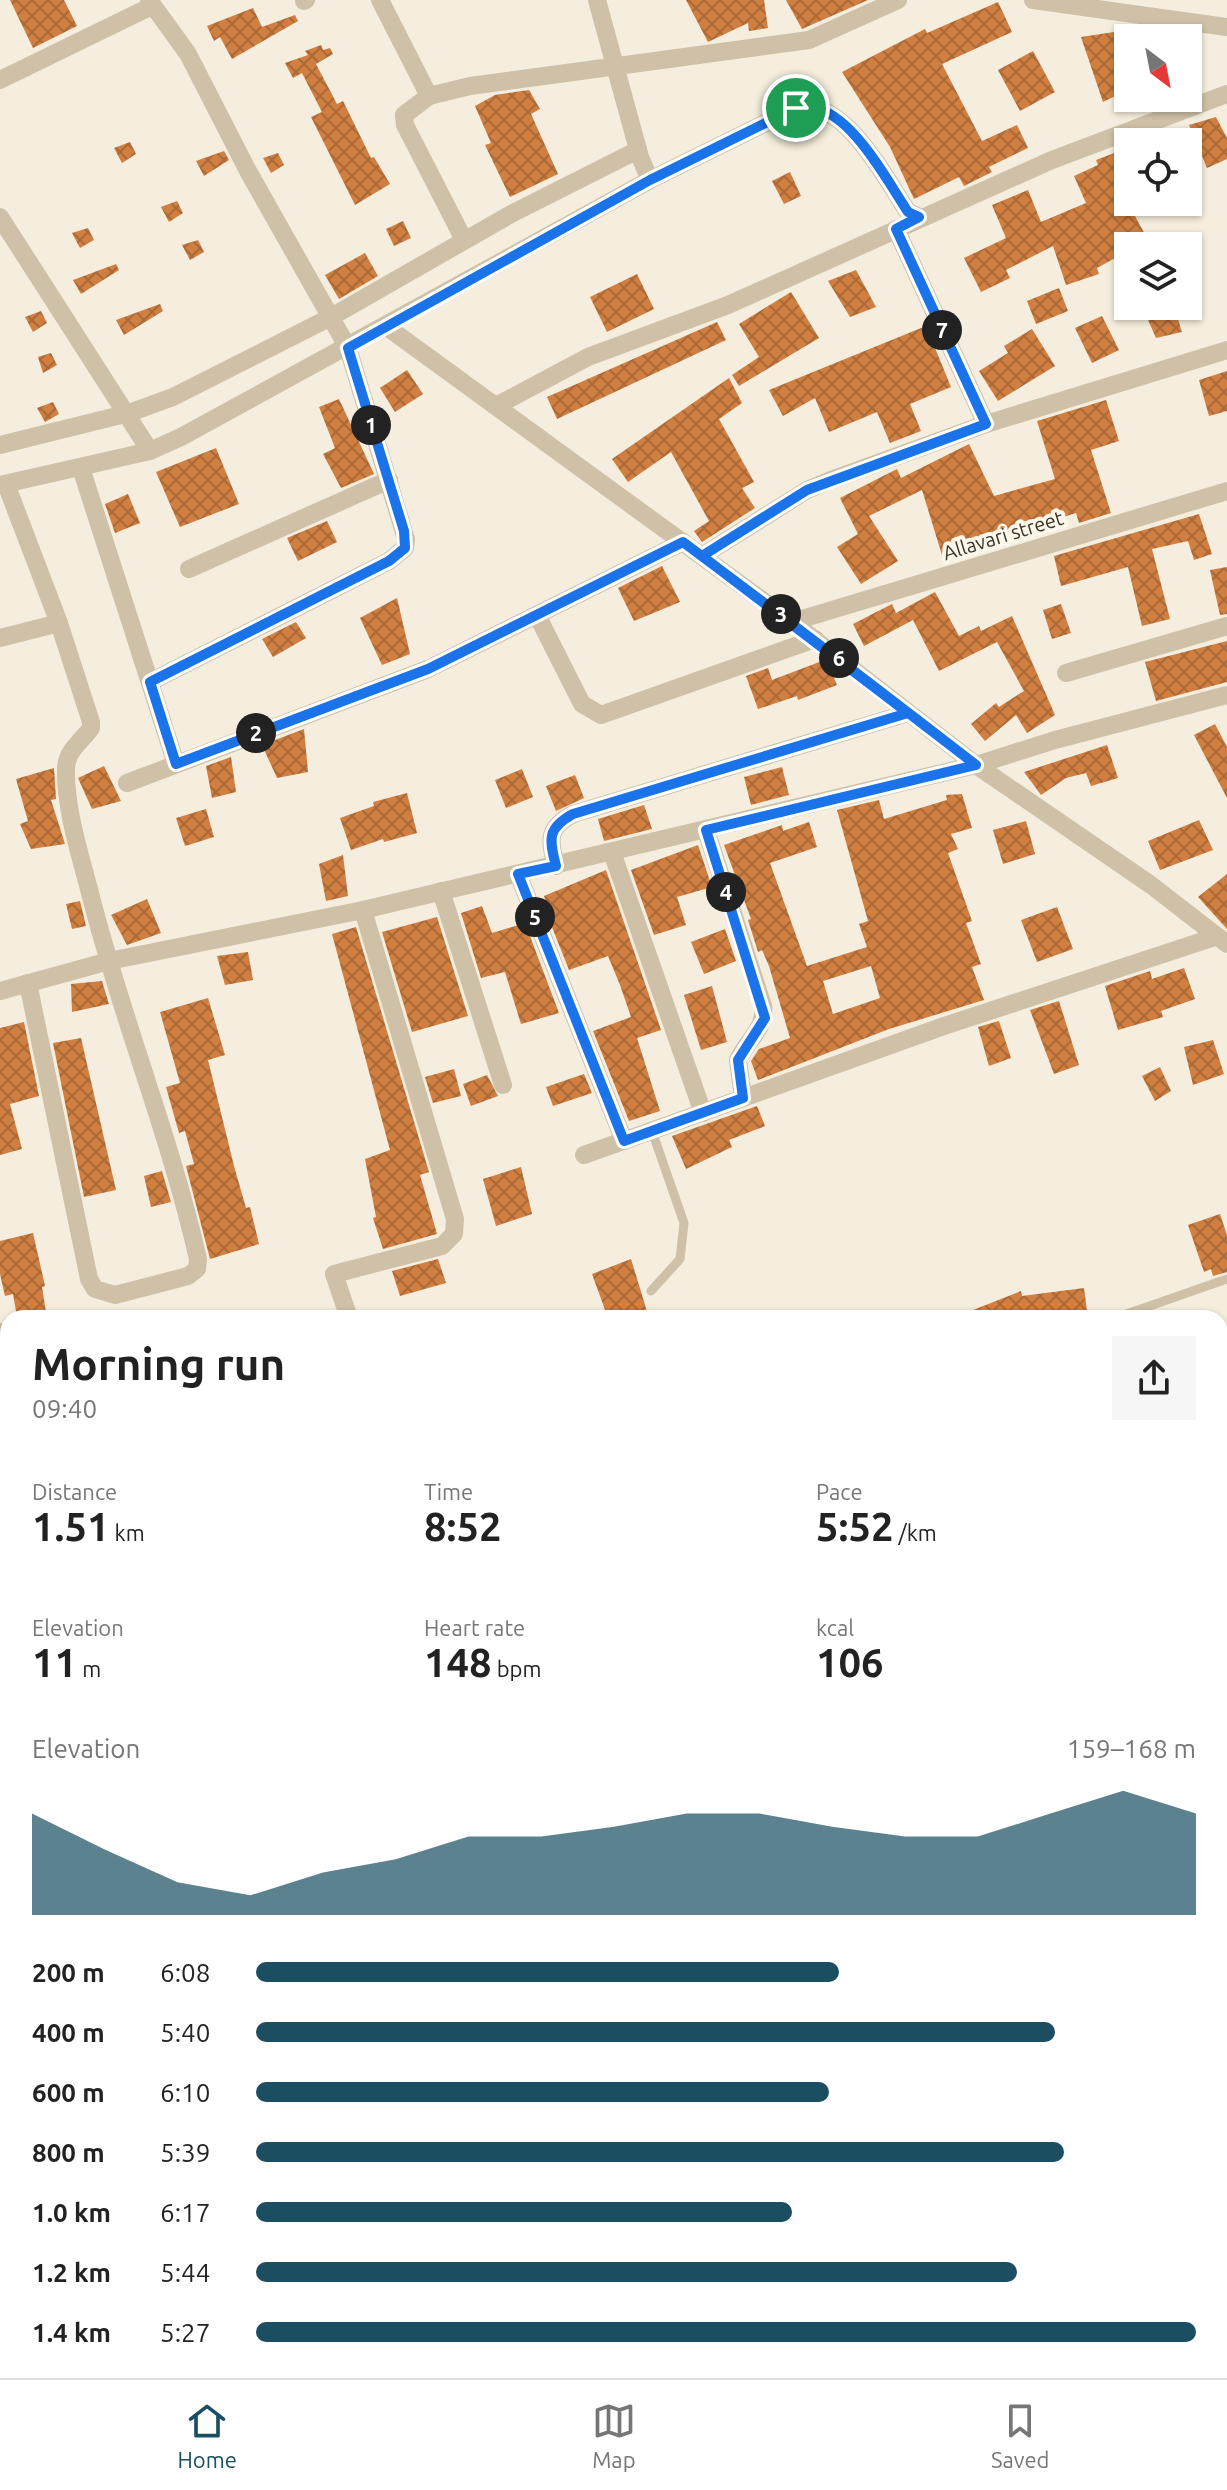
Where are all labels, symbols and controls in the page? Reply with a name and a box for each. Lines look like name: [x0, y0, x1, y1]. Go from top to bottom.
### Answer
north arrow: [1114, 24, 1202, 112]
map controls: [1114, 24, 1202, 320]
pin: [762, 74, 830, 142]
icon: arrive: [774, 86, 818, 130]
button: locate: [1114, 128, 1202, 216]
button: layers: [1114, 232, 1202, 320]
pin: 7: [922, 310, 962, 350]
text: 7: [936, 317, 948, 342]
pin: 1: [351, 405, 391, 445]
text: 1: [365, 412, 377, 437]
street label: Allavari street: [940, 506, 1066, 564]
pin: 3: [761, 594, 801, 634]
text: 3: [775, 601, 787, 626]
pin: 6: [819, 638, 859, 678]
text: 6: [833, 645, 845, 670]
pin: 2: [236, 713, 276, 753]
text: 2: [250, 720, 262, 745]
pin: 4: [706, 872, 746, 912]
text: 4: [720, 879, 732, 904]
pin: 5: [515, 897, 555, 937]
text: 5: [529, 904, 541, 929]
button: share: [1112, 1336, 1196, 1420]
text: Morning run: [32, 1339, 285, 1388]
text: 09:40: [32, 1394, 97, 1423]
text: Distance: [32, 1479, 117, 1504]
text: Time: [424, 1479, 473, 1504]
text: Pace: [816, 1479, 863, 1504]
text: 1.51: [32, 1504, 110, 1549]
text: 8:52: [424, 1504, 502, 1549]
text: 5:52: [816, 1504, 894, 1549]
text: km: [110, 1520, 145, 1545]
text: /km: [894, 1520, 937, 1545]
text: Elevation: [32, 1615, 124, 1640]
text: Heart rate: [424, 1615, 525, 1640]
text: kcal: [816, 1615, 854, 1640]
text: 11: [32, 1640, 77, 1685]
text: 148: [424, 1640, 492, 1685]
text: 106: [816, 1640, 884, 1685]
text: m: [77, 1656, 101, 1681]
text: bpm: [492, 1656, 541, 1681]
text: Elevation: [32, 1734, 140, 1763]
text: 159–168 m: [1067, 1734, 1196, 1763]
text: 200 m: [32, 1958, 105, 1987]
text: 6:08: [160, 1958, 210, 1987]
text: 400 m: [32, 2018, 105, 2047]
text: 5:40: [160, 2018, 210, 2047]
text: 600 m: [32, 2078, 105, 2107]
text: 6:10: [160, 2078, 210, 2107]
text: 800 m: [32, 2138, 105, 2167]
text: 5:39: [160, 2138, 210, 2167]
text: 1.0 km: [32, 2198, 111, 2227]
text: 6:17: [160, 2198, 210, 2227]
text: 1.2 km: [32, 2258, 111, 2287]
text: 5:44: [160, 2258, 210, 2287]
text: 1.4 km: [32, 2318, 111, 2347]
text: 5:27: [160, 2318, 210, 2347]
tab: Home: [178, 2399, 237, 2472]
tab: Map: [592, 2399, 636, 2472]
tab: Saved: [991, 2399, 1049, 2472]

